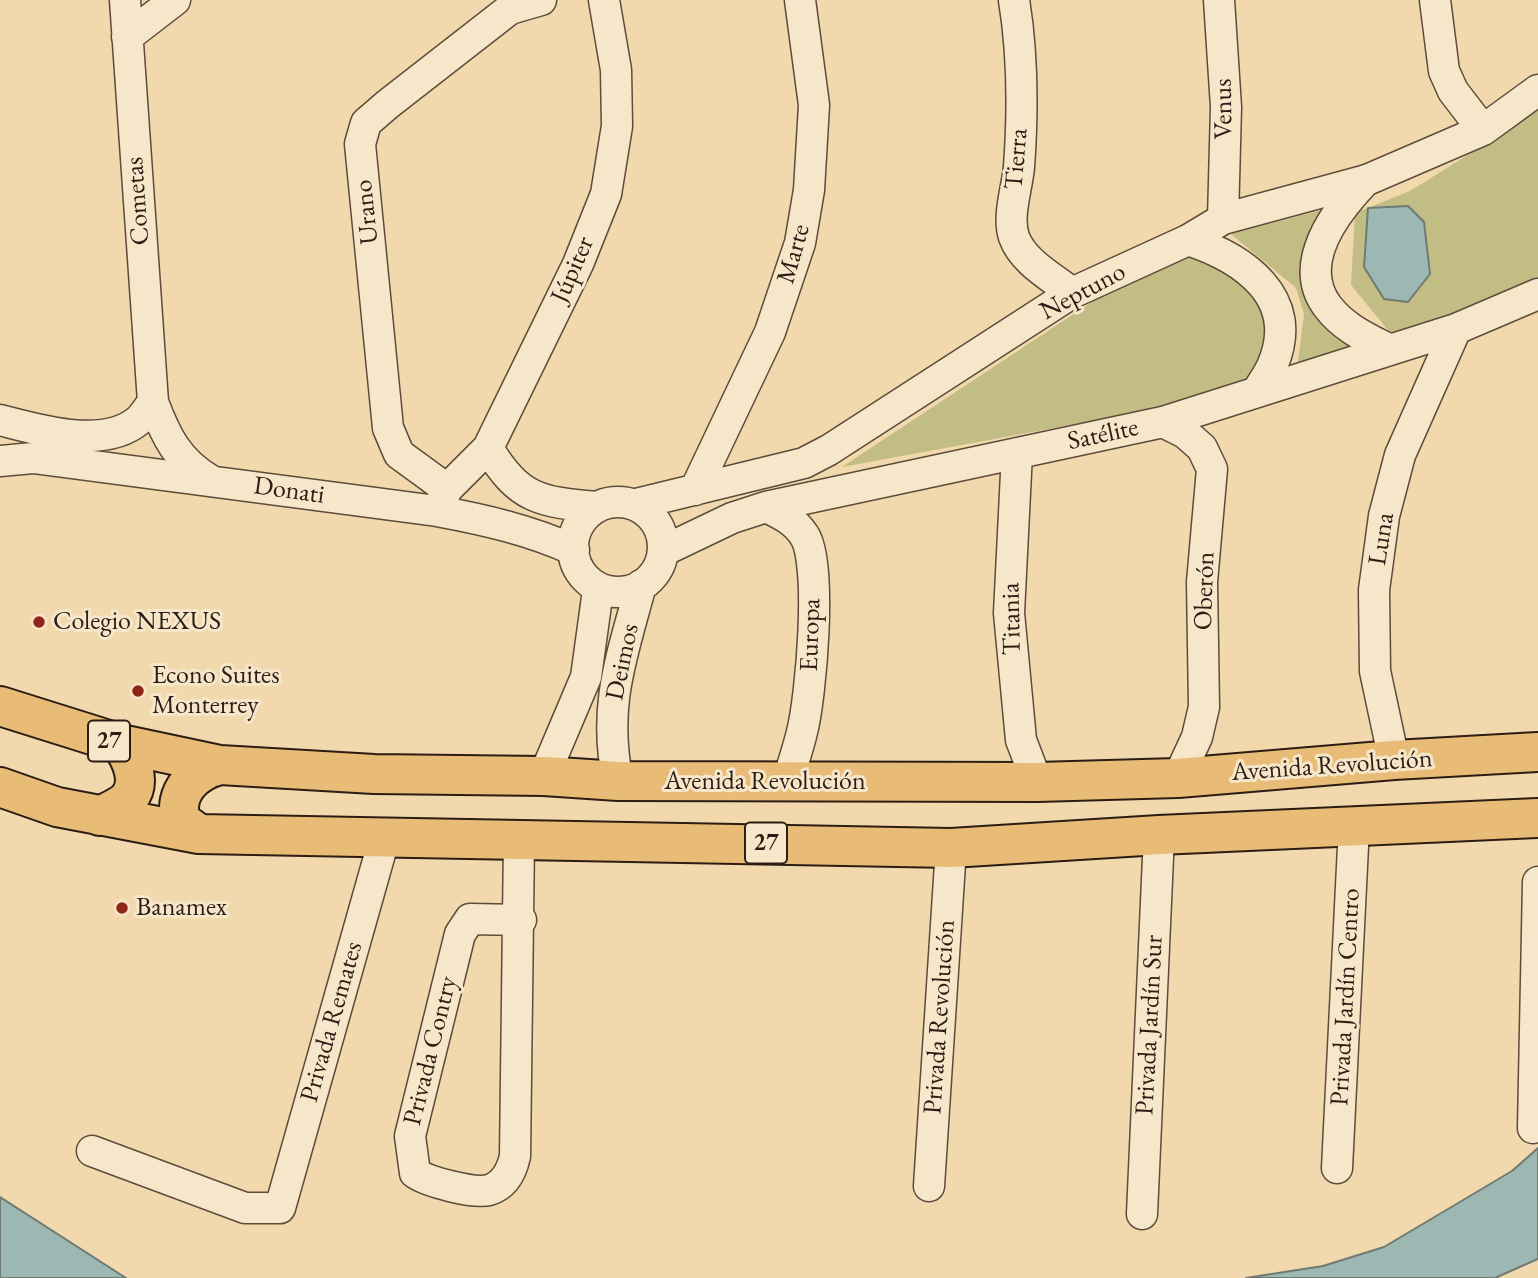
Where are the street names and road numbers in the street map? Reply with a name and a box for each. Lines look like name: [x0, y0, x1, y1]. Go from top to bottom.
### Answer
street label: Venus: [1208, 78, 1240, 140]
street label: Tierra: [999, 127, 1035, 191]
street label: Cometas: [119, 156, 157, 246]
street label: Urano: [348, 178, 386, 246]
street label: Marte: [771, 221, 817, 287]
street label: Júpiter: [545, 232, 601, 308]
street label: Neptuno: [1035, 256, 1131, 328]
street label: Satélite: [1065, 412, 1141, 458]
street label: Donati: [252, 471, 326, 511]
street label: Luna: [1362, 510, 1402, 568]
street label: Oberón: [1188, 551, 1222, 631]
street label: Titania: [996, 582, 1028, 656]
street label: Europa: [794, 598, 828, 672]
street label: Deimos: [600, 621, 646, 703]
road number: 27: [88, 720, 130, 762]
street label: Avenida Revolución: [1231, 743, 1433, 789]
street label: Avenida Revolución: [664, 766, 866, 798]
road number: 27: [745, 822, 787, 864]
street label: Privada Jardín Centro: [1325, 887, 1367, 1107]
street label: Privada Revolución: [918, 919, 962, 1115]
street label: Privada Jardín Sur: [1130, 934, 1170, 1116]
street label: Privada Remates: [294, 938, 370, 1106]
street label: Privada Contry: [397, 973, 465, 1129]

